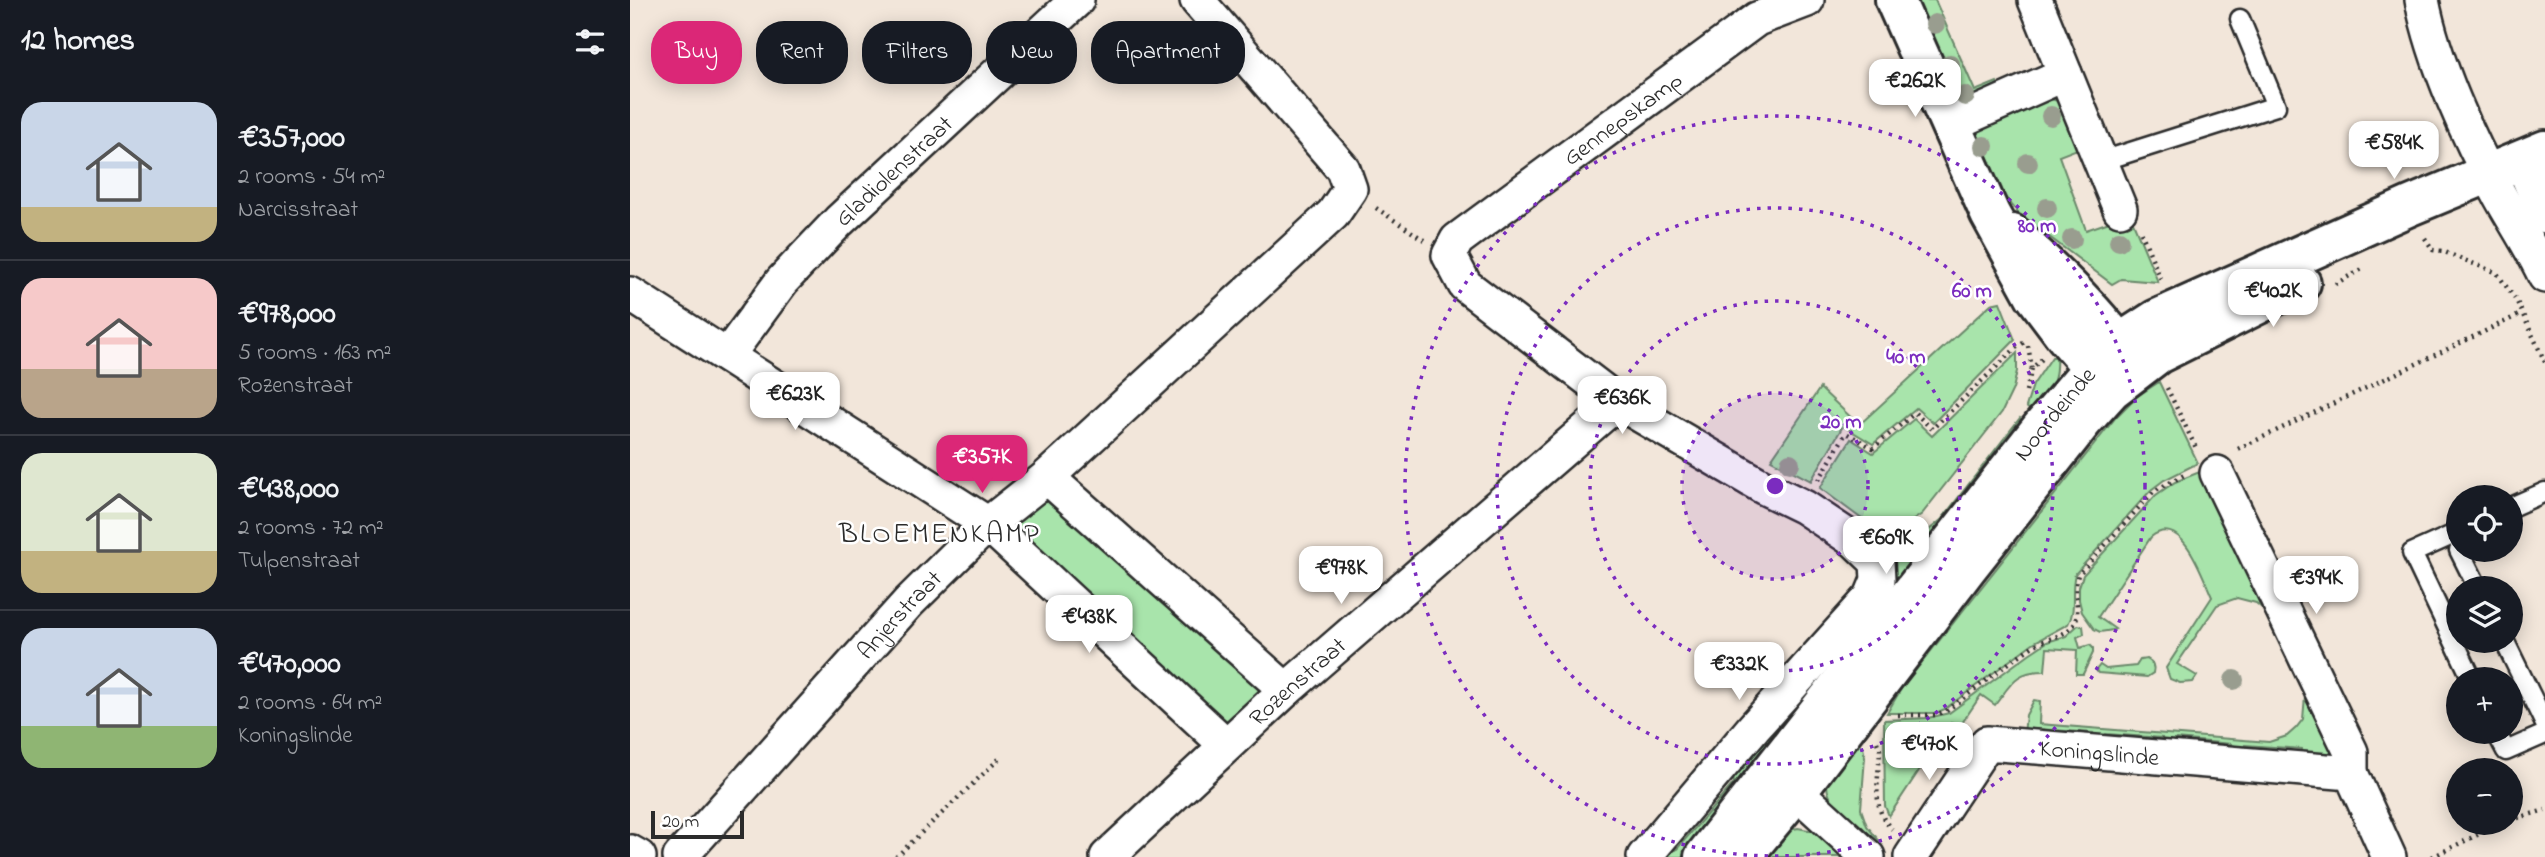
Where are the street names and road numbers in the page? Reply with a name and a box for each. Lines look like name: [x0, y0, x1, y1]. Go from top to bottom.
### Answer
street label: Gennepskamp: [1557, 64, 1691, 176]
street label: Gladiolenstraat: [828, 108, 962, 236]
street label: Noordeinde: [2006, 360, 2106, 470]
street label: Anjerstraat: [850, 563, 952, 668]
street label: Rozenstraat: [1242, 630, 1355, 736]
street label: Koningslinde: [2038, 732, 2161, 777]

